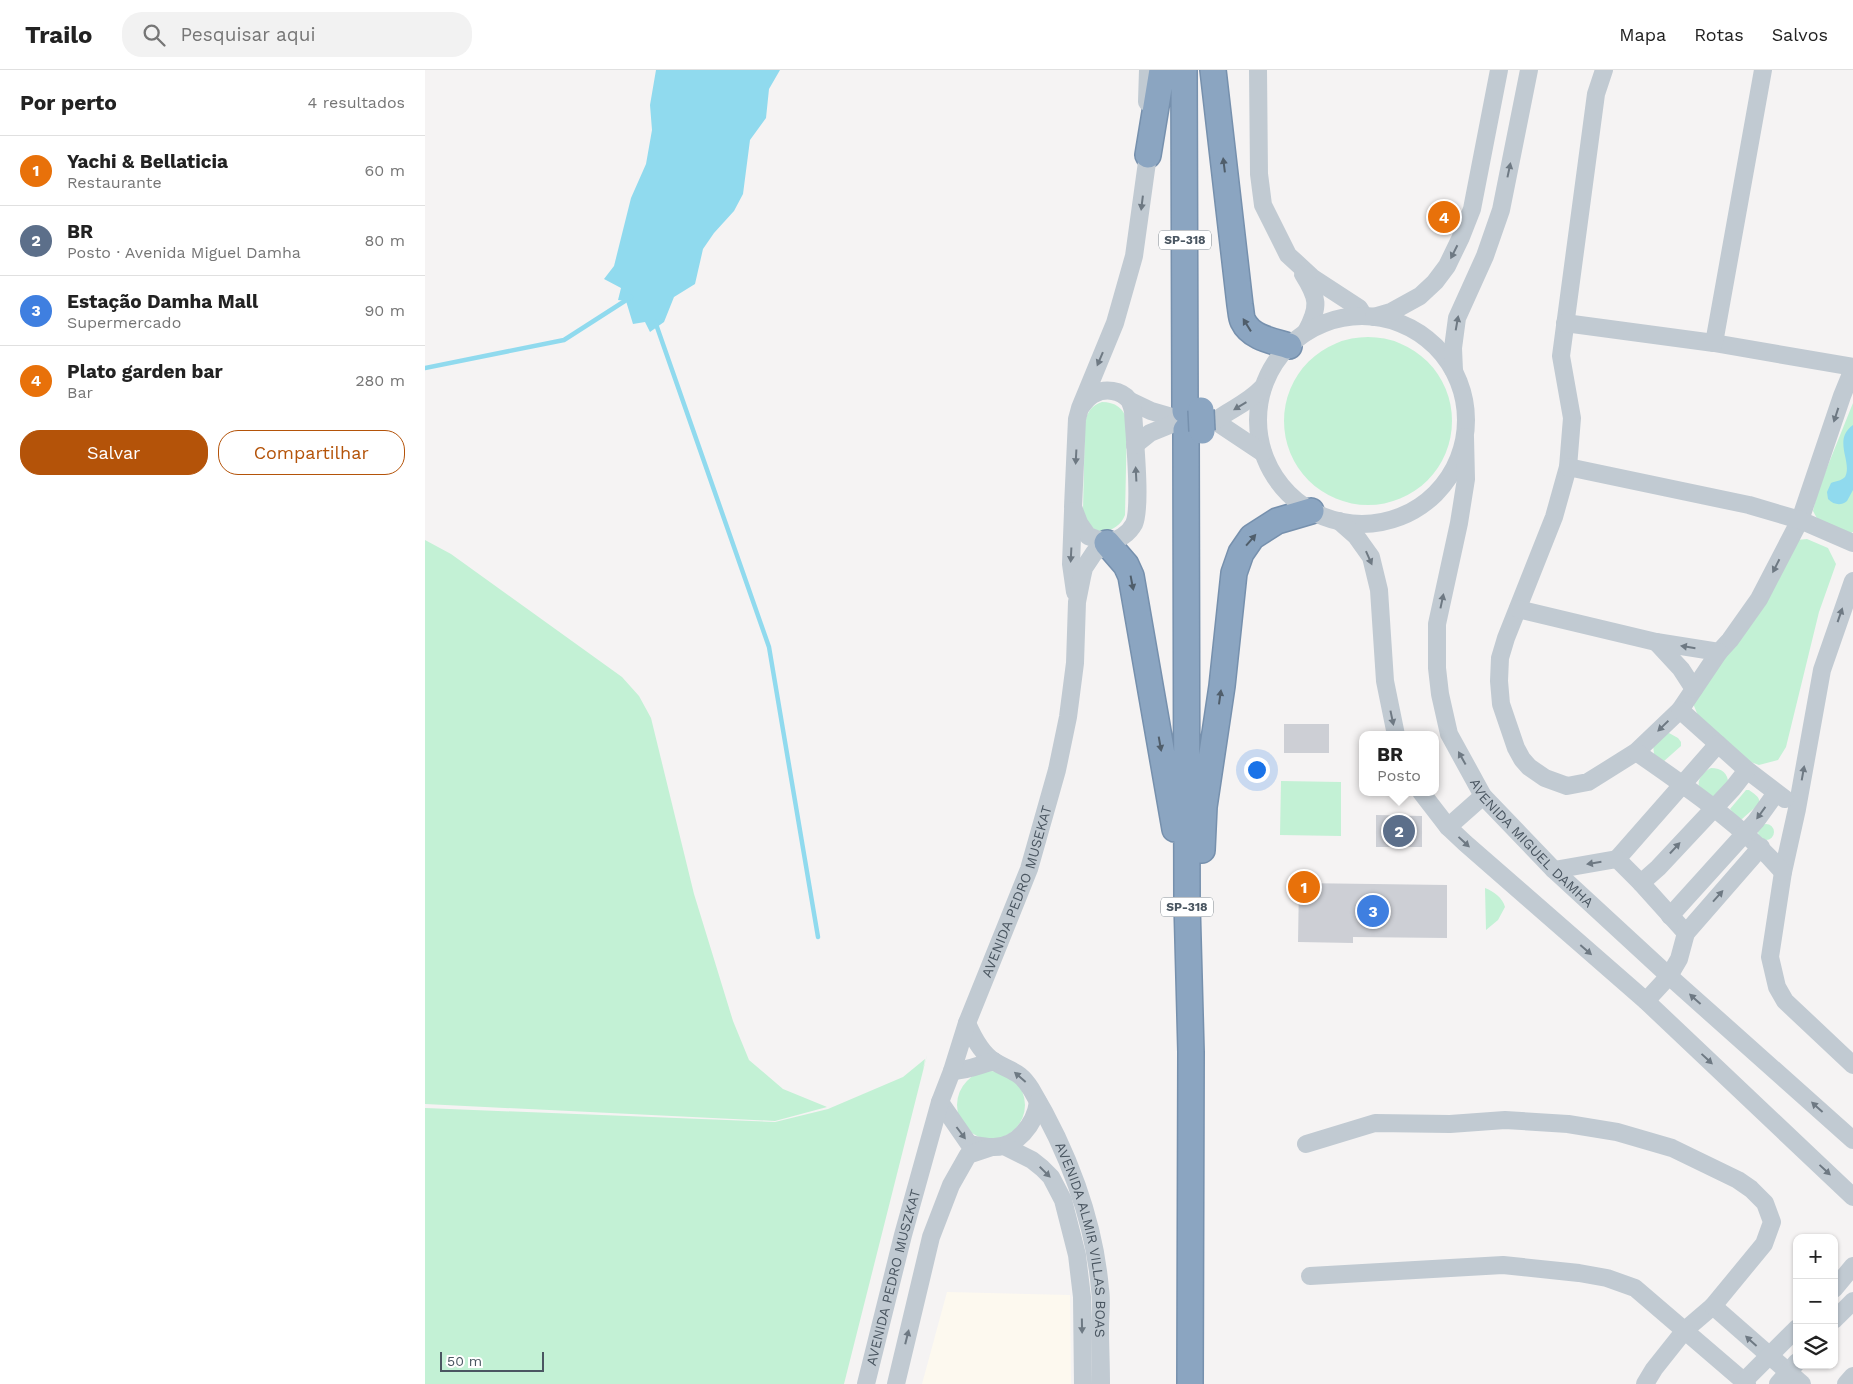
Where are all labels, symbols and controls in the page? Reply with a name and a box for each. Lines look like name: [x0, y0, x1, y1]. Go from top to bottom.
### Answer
search box: [122, 12, 472, 57]
text: Trailo: [25, 21, 92, 49]
icon: search: [140, 21, 168, 49]
text: Pesquisar aqui: [180, 23, 316, 46]
text: Mapa: [1619, 24, 1666, 45]
text: Rotas: [1694, 24, 1744, 45]
text: Salvos: [1772, 24, 1828, 45]
text: Por perto: [20, 90, 117, 115]
text: 4 resultados: [308, 93, 405, 112]
text: Yachi & Bellaticia: [67, 150, 228, 173]
one-way arrow: [1220, 157, 1228, 173]
text: 1: [33, 161, 39, 180]
text: 60 m: [365, 161, 405, 180]
one-way arrow: [1506, 162, 1514, 178]
text: Restaurante: [67, 173, 162, 192]
one-way arrow: [1138, 195, 1146, 211]
pin: 4: [1428, 198, 1460, 236]
text: BR: [67, 220, 93, 243]
road number: SP-318: [1159, 230, 1211, 250]
text: 2: [31, 231, 41, 250]
text: 80 m: [364, 231, 405, 250]
text: Posto · Avenida Miguel Damha: [67, 243, 301, 262]
one-way arrow: [1450, 245, 1458, 260]
text: Estação Damha Mall: [67, 290, 258, 313]
text: 3: [31, 301, 41, 320]
text: 90 m: [364, 301, 405, 320]
text: Supermercado: [67, 313, 181, 332]
one-way arrow: [1453, 315, 1461, 331]
one-way arrow: [1242, 318, 1251, 331]
one-way arrow: [1096, 352, 1104, 367]
text: Plato garden bar: [67, 360, 223, 383]
text: 4: [31, 371, 41, 390]
text: 280 m: [355, 371, 405, 390]
text: Bar: [67, 383, 93, 402]
one-way arrow: [1233, 401, 1246, 410]
one-way arrow: [1832, 408, 1840, 423]
button: Salvar: [20, 430, 208, 475]
button: Compartilhar: [218, 430, 405, 475]
one-way arrow: [1071, 449, 1079, 465]
one-way arrow: [1132, 466, 1140, 482]
one-way arrow: [1245, 535, 1257, 547]
one-way arrow: [1067, 547, 1075, 563]
one-way arrow: [1366, 551, 1374, 565]
one-way arrow: [1772, 559, 1780, 573]
one-way arrow: [1129, 576, 1137, 592]
one-way arrow: [1439, 592, 1447, 608]
one-way arrow: [1837, 607, 1844, 622]
one-way arrow: [1679, 643, 1695, 651]
one-way arrow: [1216, 689, 1224, 705]
one-way arrow: [1389, 710, 1397, 726]
one-way arrow: [1657, 720, 1669, 732]
popup: [1359, 731, 1439, 796]
one-way arrow: [1156, 736, 1164, 752]
text: BR: [1377, 743, 1403, 766]
one-way arrow: [1458, 751, 1466, 765]
your location: [1244, 757, 1270, 783]
one-way arrow: [1800, 764, 1808, 780]
text: Posto: [1377, 766, 1421, 785]
street label: AVENIDA MIGUEL DAMHA: [1467, 775, 1597, 910]
street label: AVENIDA PEDRO MUSEKAT: [978, 803, 1055, 980]
one-way arrow: [1756, 807, 1766, 820]
pin: 2: [1383, 812, 1415, 850]
one-way arrow: [1458, 836, 1470, 848]
one-way arrow: [1669, 843, 1681, 855]
one-way arrow: [1586, 860, 1602, 868]
pin: 1: [1288, 868, 1320, 906]
one-way arrow: [1712, 890, 1724, 902]
pin: 3: [1357, 892, 1389, 930]
road number: SP-318: [1161, 898, 1213, 916]
one-way arrow: [1580, 944, 1593, 955]
one-way arrow: [1689, 994, 1702, 1005]
one-way arrow: [1700, 1053, 1712, 1065]
one-way arrow: [1014, 1071, 1027, 1082]
one-way arrow: [1810, 1102, 1823, 1113]
one-way arrow: [955, 1126, 966, 1139]
street label: AVENIDA ALMIR VILLAS BOAS: [1052, 1139, 1109, 1338]
one-way arrow: [1819, 1164, 1831, 1176]
one-way arrow: [1039, 1166, 1051, 1178]
street label: AVENIDA PEDRO MUSZKAT: [863, 1187, 924, 1367]
map controls: [1793, 1234, 1838, 1369]
button: +: [1793, 1234, 1838, 1279]
button: −: [1793, 1279, 1838, 1324]
one-way arrow: [1078, 1319, 1086, 1335]
button: layers: [1793, 1324, 1838, 1369]
one-way arrow: [903, 1329, 911, 1344]
one-way arrow: [1746, 1335, 1758, 1347]
scale bar: [440, 1349, 544, 1372]
text: 50 m: [447, 1353, 482, 1369]

